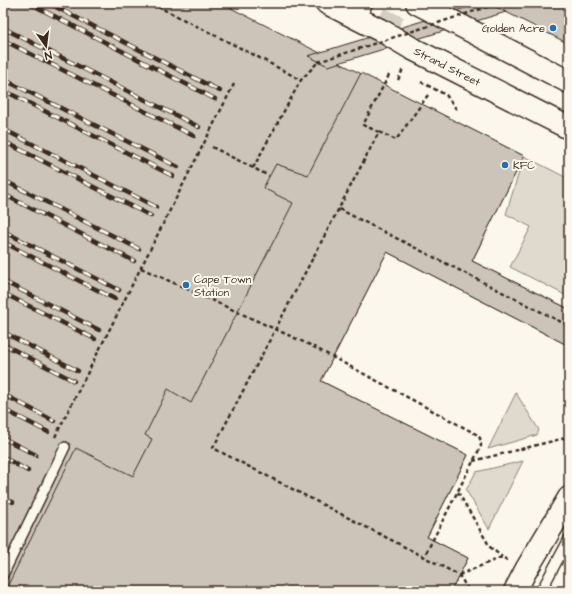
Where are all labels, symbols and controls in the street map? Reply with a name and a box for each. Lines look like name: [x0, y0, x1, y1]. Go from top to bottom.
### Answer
place label: Golden Acre: [482, 21, 545, 36]
marker: Golden Acre: [548, 23, 558, 33]
north arrow: [26, 26, 66, 66]
street label: Strand Street: [411, 43, 484, 90]
text: N: [43, 47, 53, 63]
place label: KFC: [513, 158, 535, 173]
marker: KFC: [500, 160, 510, 170]
place label: Cape Town Station: [194, 272, 252, 300]
marker: Cape Town Station: [181, 280, 191, 290]

